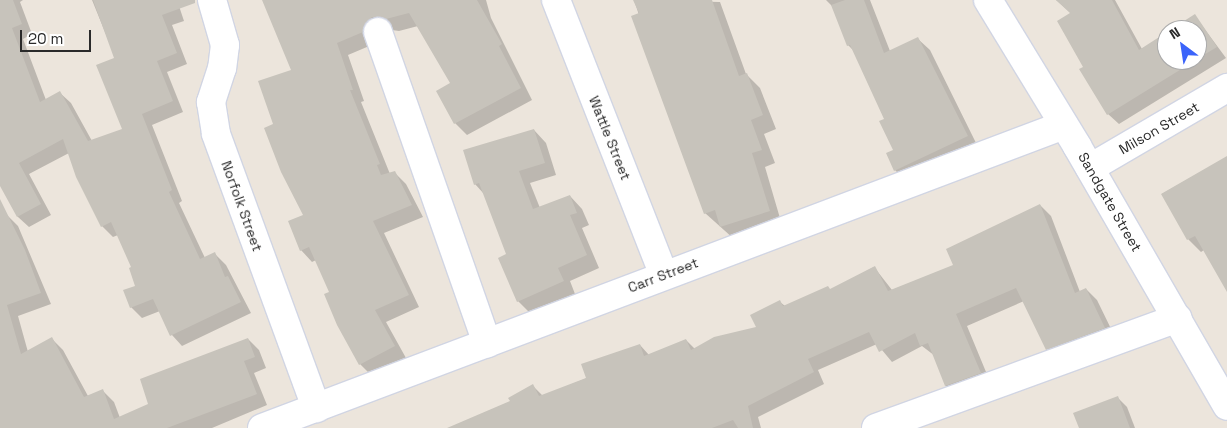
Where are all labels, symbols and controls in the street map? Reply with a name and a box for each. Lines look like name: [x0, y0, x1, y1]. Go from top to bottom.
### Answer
scale bar: [22, 20, 94, 52]
north arrow: [1157, 20, 1207, 70]
text: N: [1166, 23, 1183, 43]
text: 20 m: [28, 29, 63, 48]
street label: Wattle Street: [586, 93, 634, 183]
street label: Milson Street: [1116, 98, 1202, 158]
street label: Sandgate Street: [1075, 149, 1145, 255]
street label: Norfolk Street: [218, 158, 266, 254]
street label: Carr Street: [625, 254, 701, 296]

